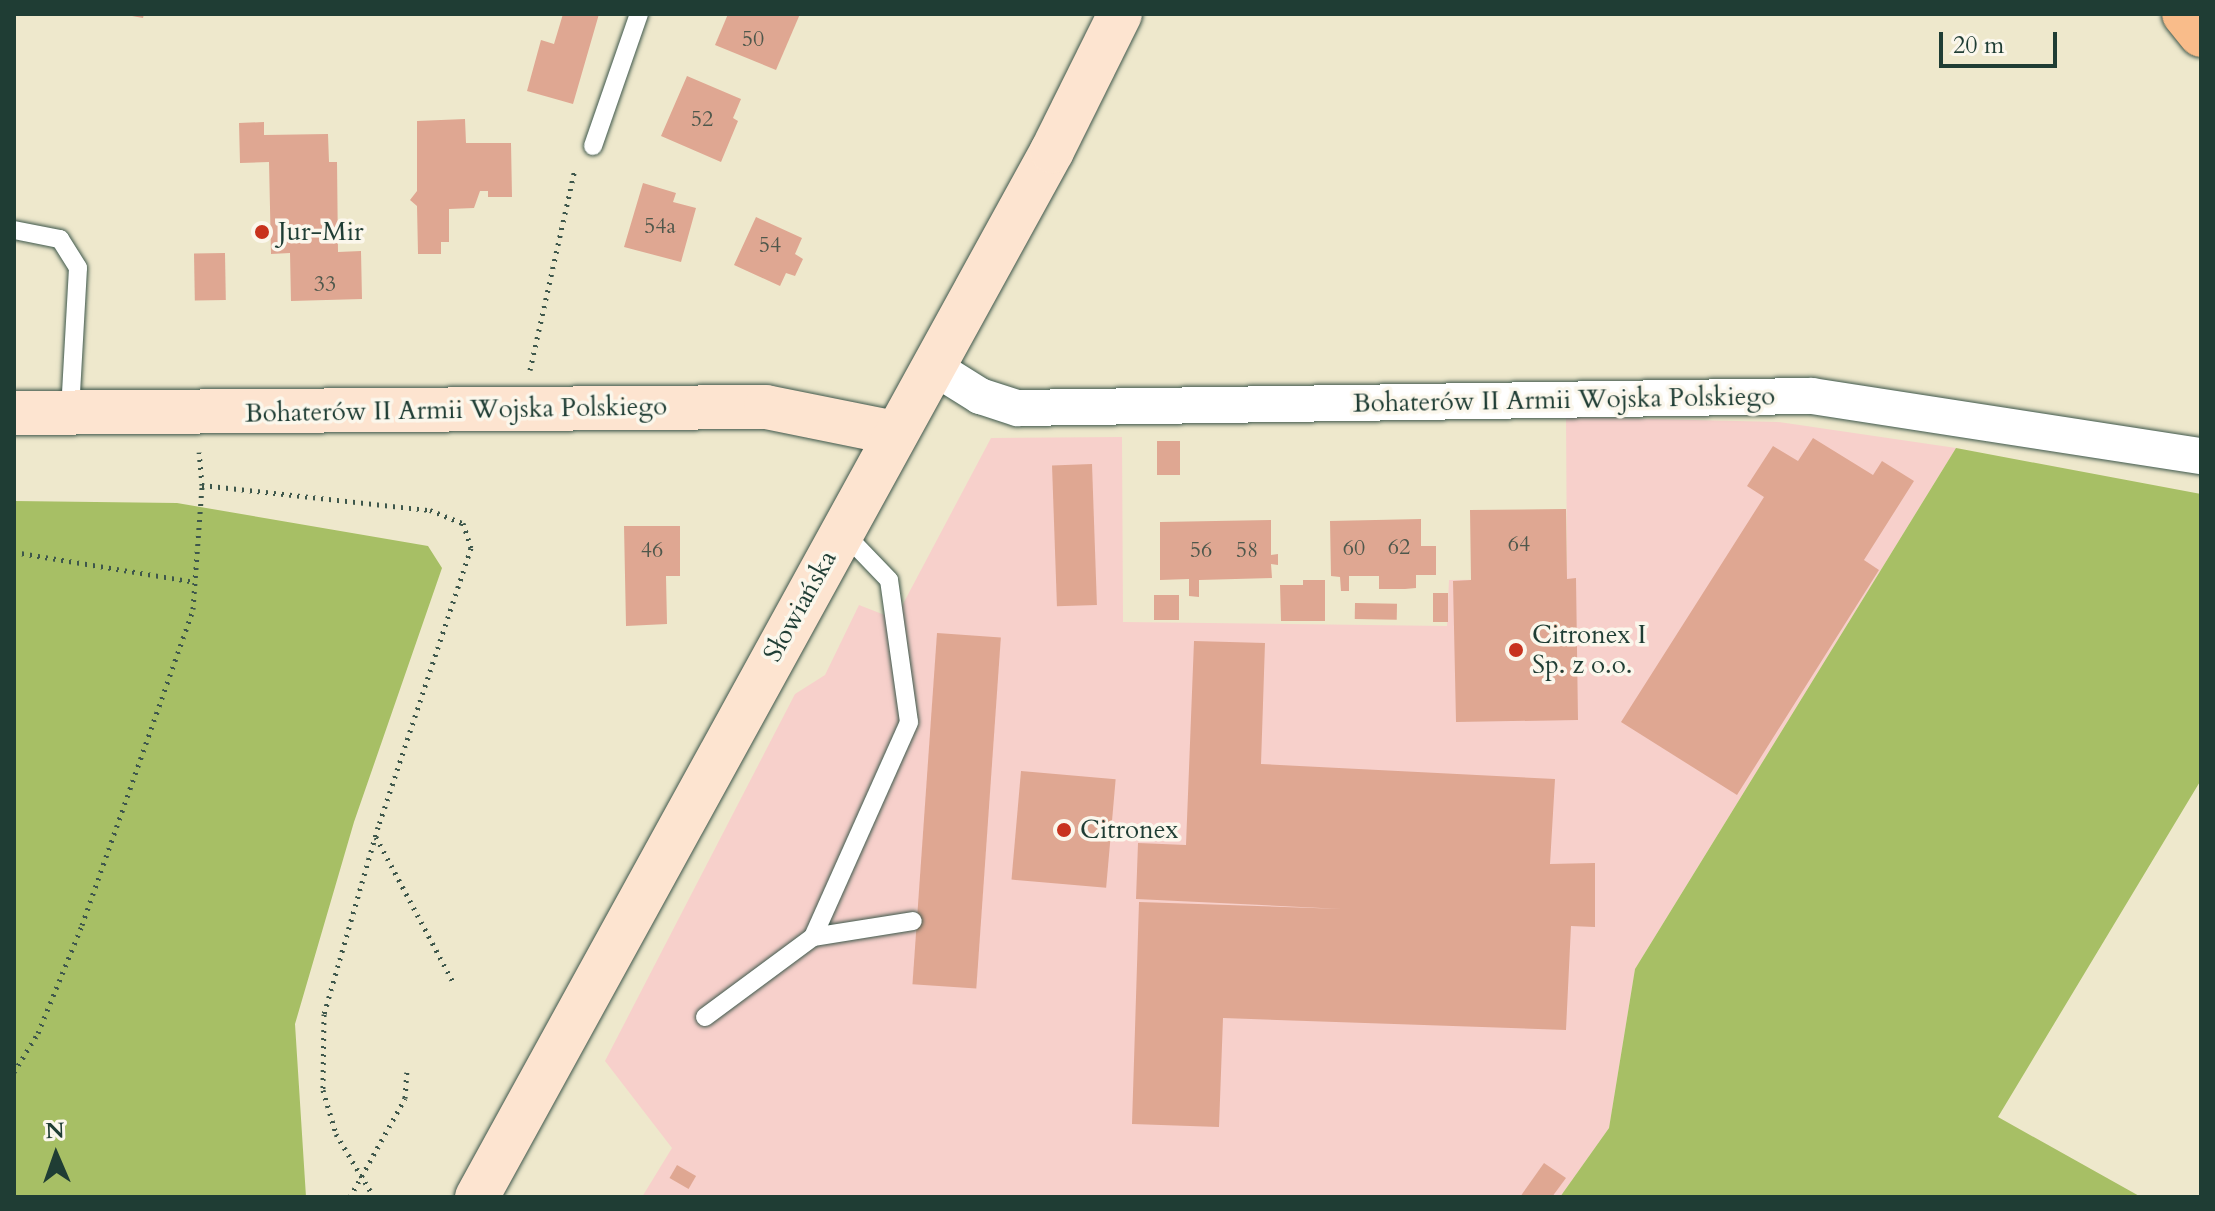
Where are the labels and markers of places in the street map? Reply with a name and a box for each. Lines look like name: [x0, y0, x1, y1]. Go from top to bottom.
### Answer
place label: Jur-Mir: [278, 216, 363, 248]
marker: Jur-Mir: [253, 223, 271, 241]
place label: Citronex I Sp. z o.o.: [1532, 619, 1646, 680]
marker: Citronex I Sp. z o.o.: [1507, 641, 1525, 659]
place label: Citronex: [1080, 814, 1178, 846]
marker: Citronex: [1055, 821, 1073, 839]

